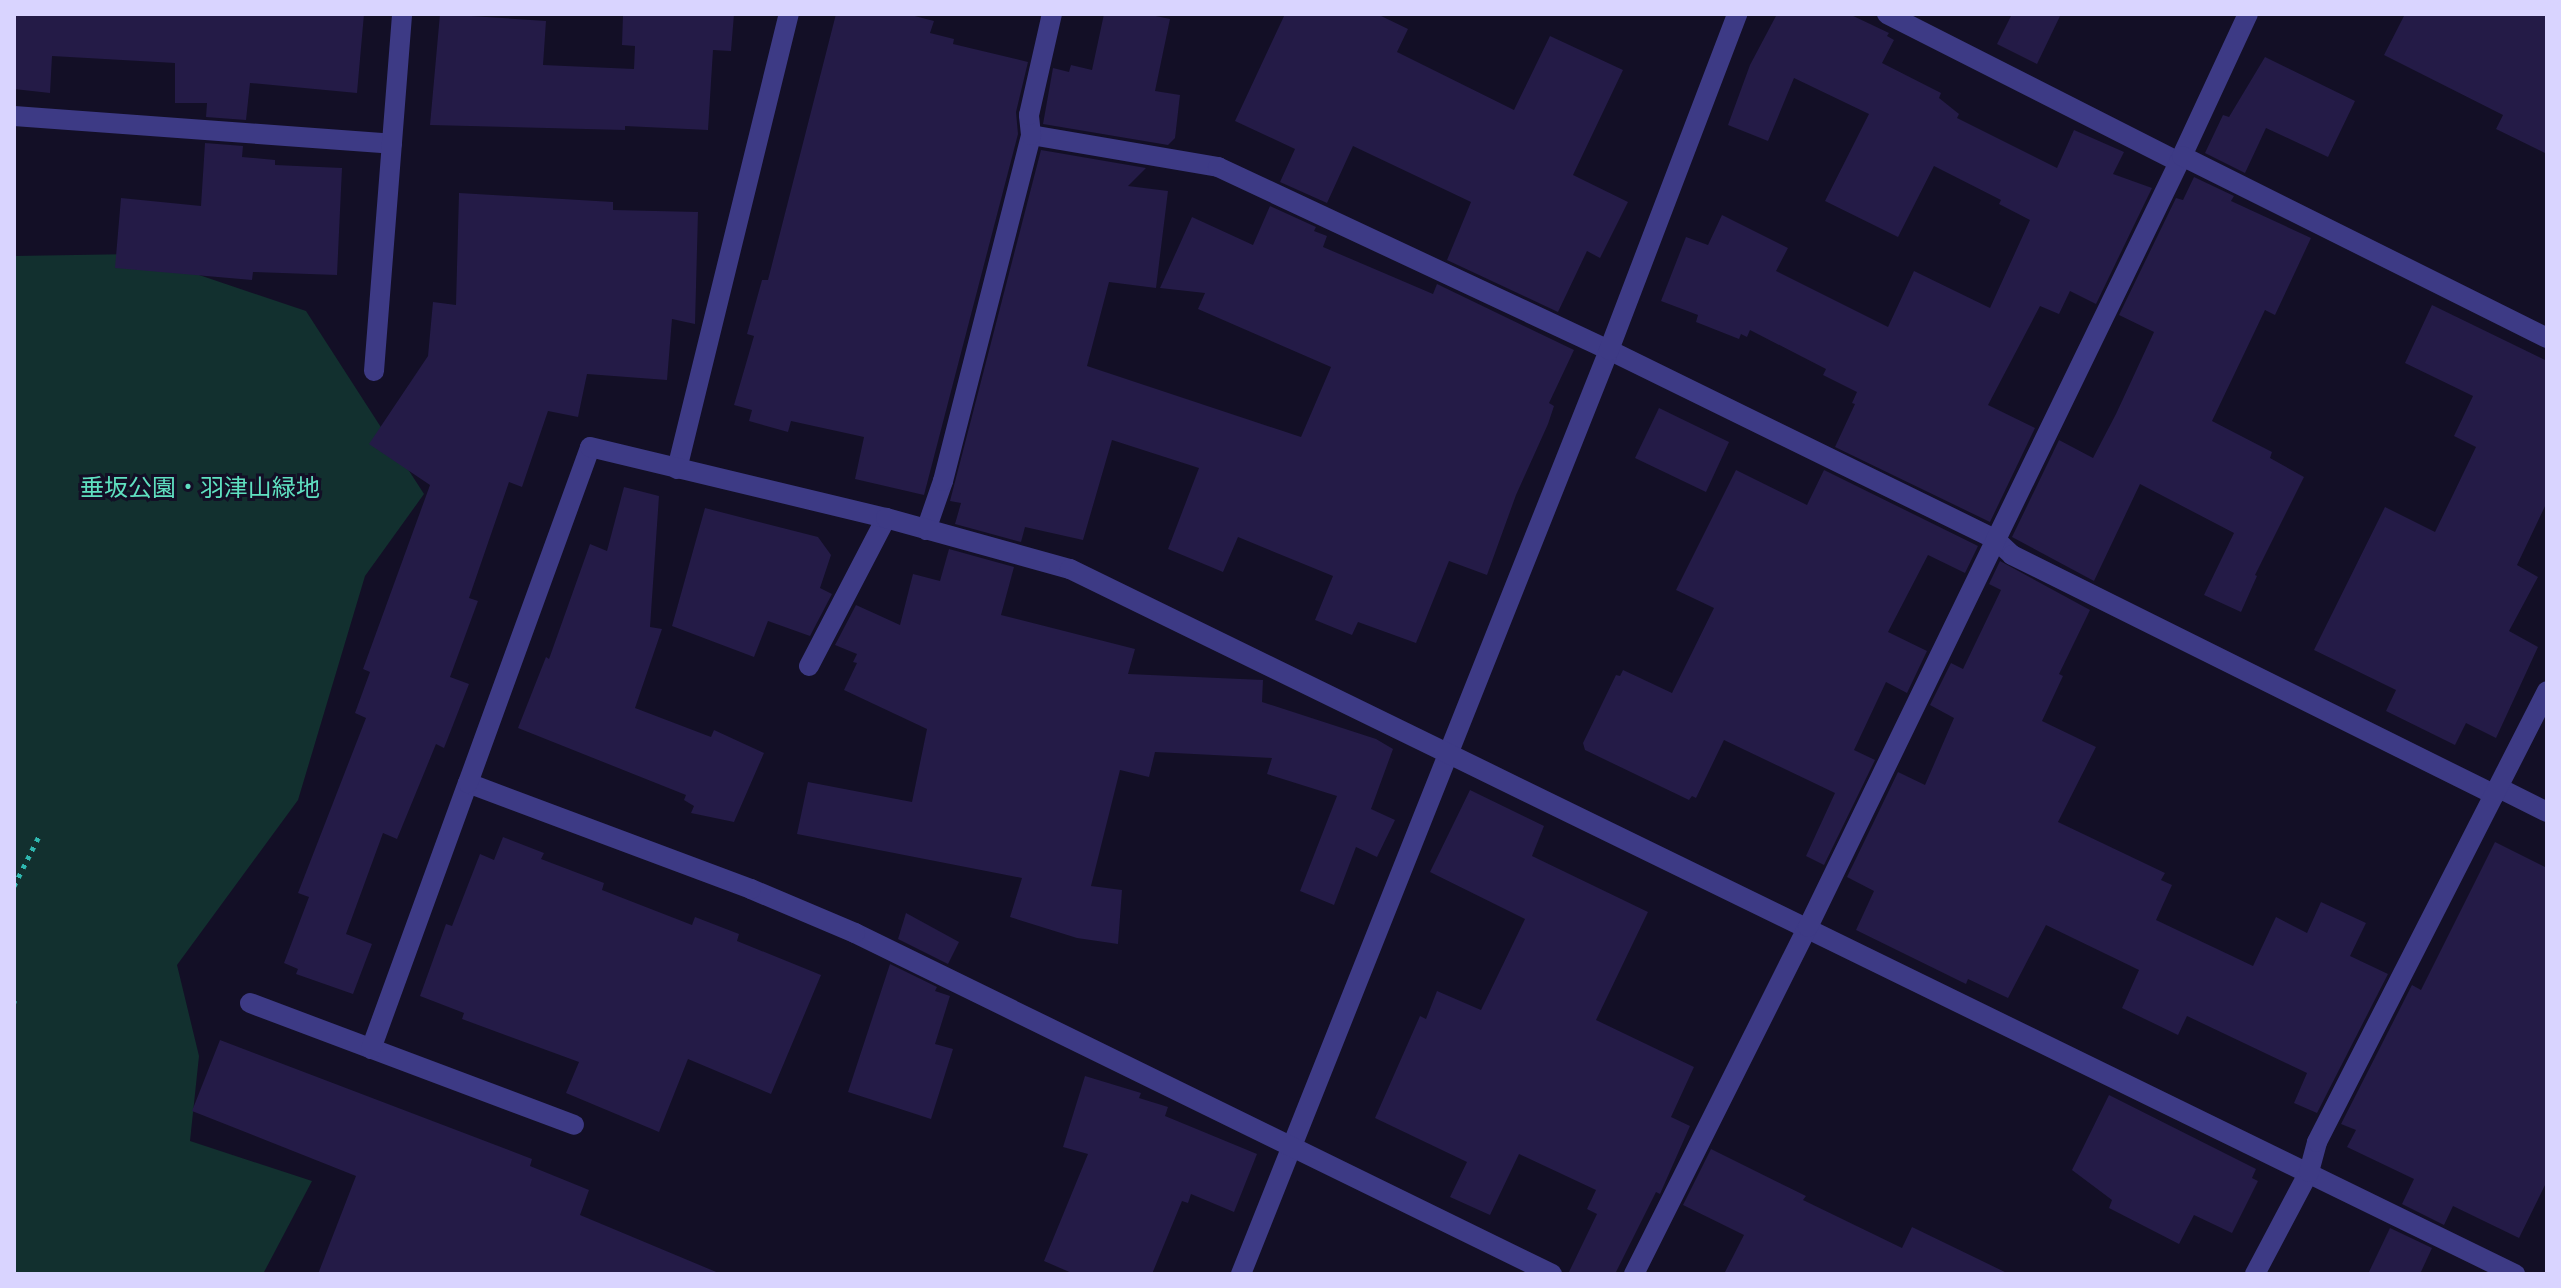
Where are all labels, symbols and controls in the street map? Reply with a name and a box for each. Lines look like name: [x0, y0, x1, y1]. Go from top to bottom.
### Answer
park label: 垂坂公園・羽津山緑地: [80, 476, 320, 504]

